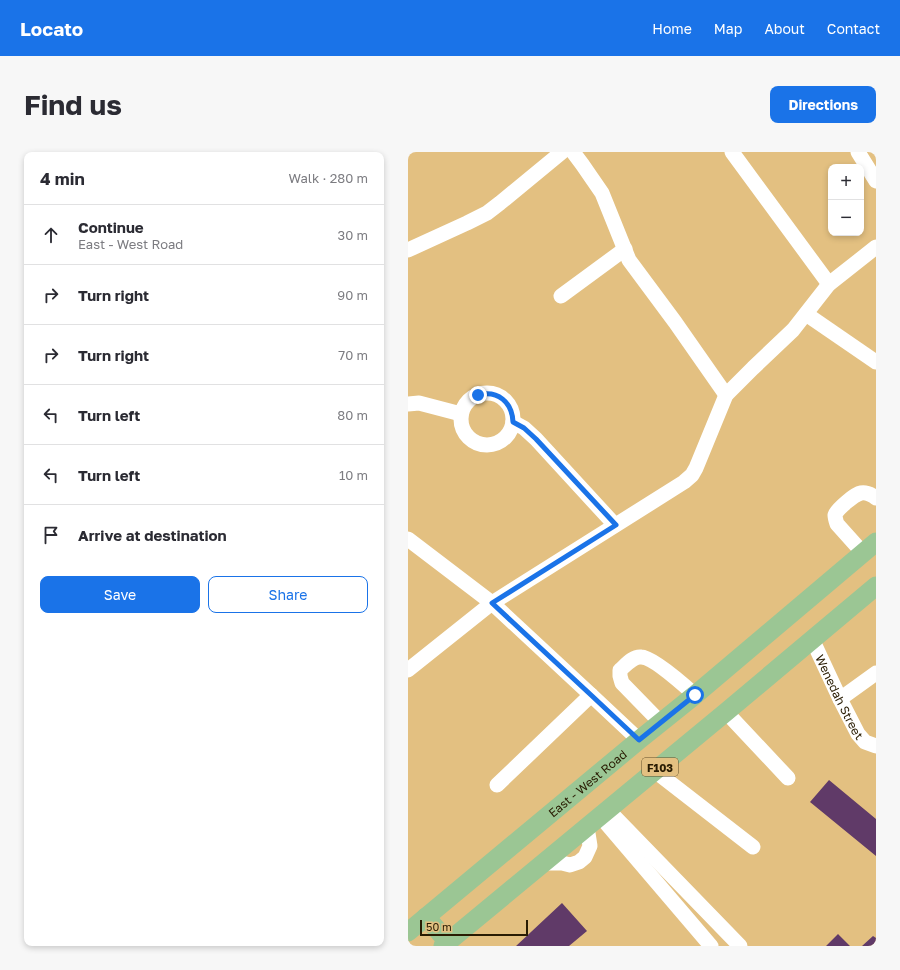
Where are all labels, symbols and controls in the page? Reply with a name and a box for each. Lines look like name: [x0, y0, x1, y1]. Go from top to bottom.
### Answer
text: Locato: [20, 17, 83, 40]
text: Home: [652, 20, 692, 37]
text: Map: [714, 20, 742, 37]
text: About: [764, 20, 805, 37]
text: Contact: [827, 20, 880, 37]
button: Directions: [770, 86, 876, 123]
text: Find us: [24, 88, 122, 121]
map controls: [828, 164, 864, 236]
button: +: [828, 164, 864, 200]
text: 4 min: [40, 168, 85, 189]
text: Walk · 280 m: [289, 170, 368, 186]
button: −: [828, 200, 864, 236]
text: Continue: [78, 218, 144, 236]
icon: ahead: [40, 224, 62, 246]
text: 30 m: [338, 227, 368, 243]
text: East - West Road: [78, 236, 183, 252]
icon: right: [40, 284, 62, 306]
text: Turn right: [78, 286, 149, 304]
text: 90 m: [337, 287, 368, 303]
icon: right: [40, 344, 62, 366]
text: Turn right: [78, 346, 149, 364]
text: 70 m: [338, 347, 368, 363]
route end: [469, 386, 487, 404]
icon: left: [40, 404, 62, 426]
text: Turn left: [78, 406, 140, 424]
text: 80 m: [337, 407, 368, 423]
icon: left: [40, 464, 62, 486]
text: Turn left: [78, 466, 140, 484]
text: 10 m: [339, 467, 368, 483]
icon: arrive: [40, 524, 62, 546]
text: Arrive at destination: [78, 526, 227, 544]
button: Save: [40, 576, 200, 613]
button: Share: [208, 576, 368, 613]
street label: Wenedah Street: [813, 652, 867, 743]
route start: [686, 686, 704, 704]
street label: East - West Road: [545, 746, 629, 820]
road number: F103: [642, 758, 678, 776]
scale bar: [420, 918, 528, 937]
text: 50 m: [426, 920, 452, 933]

